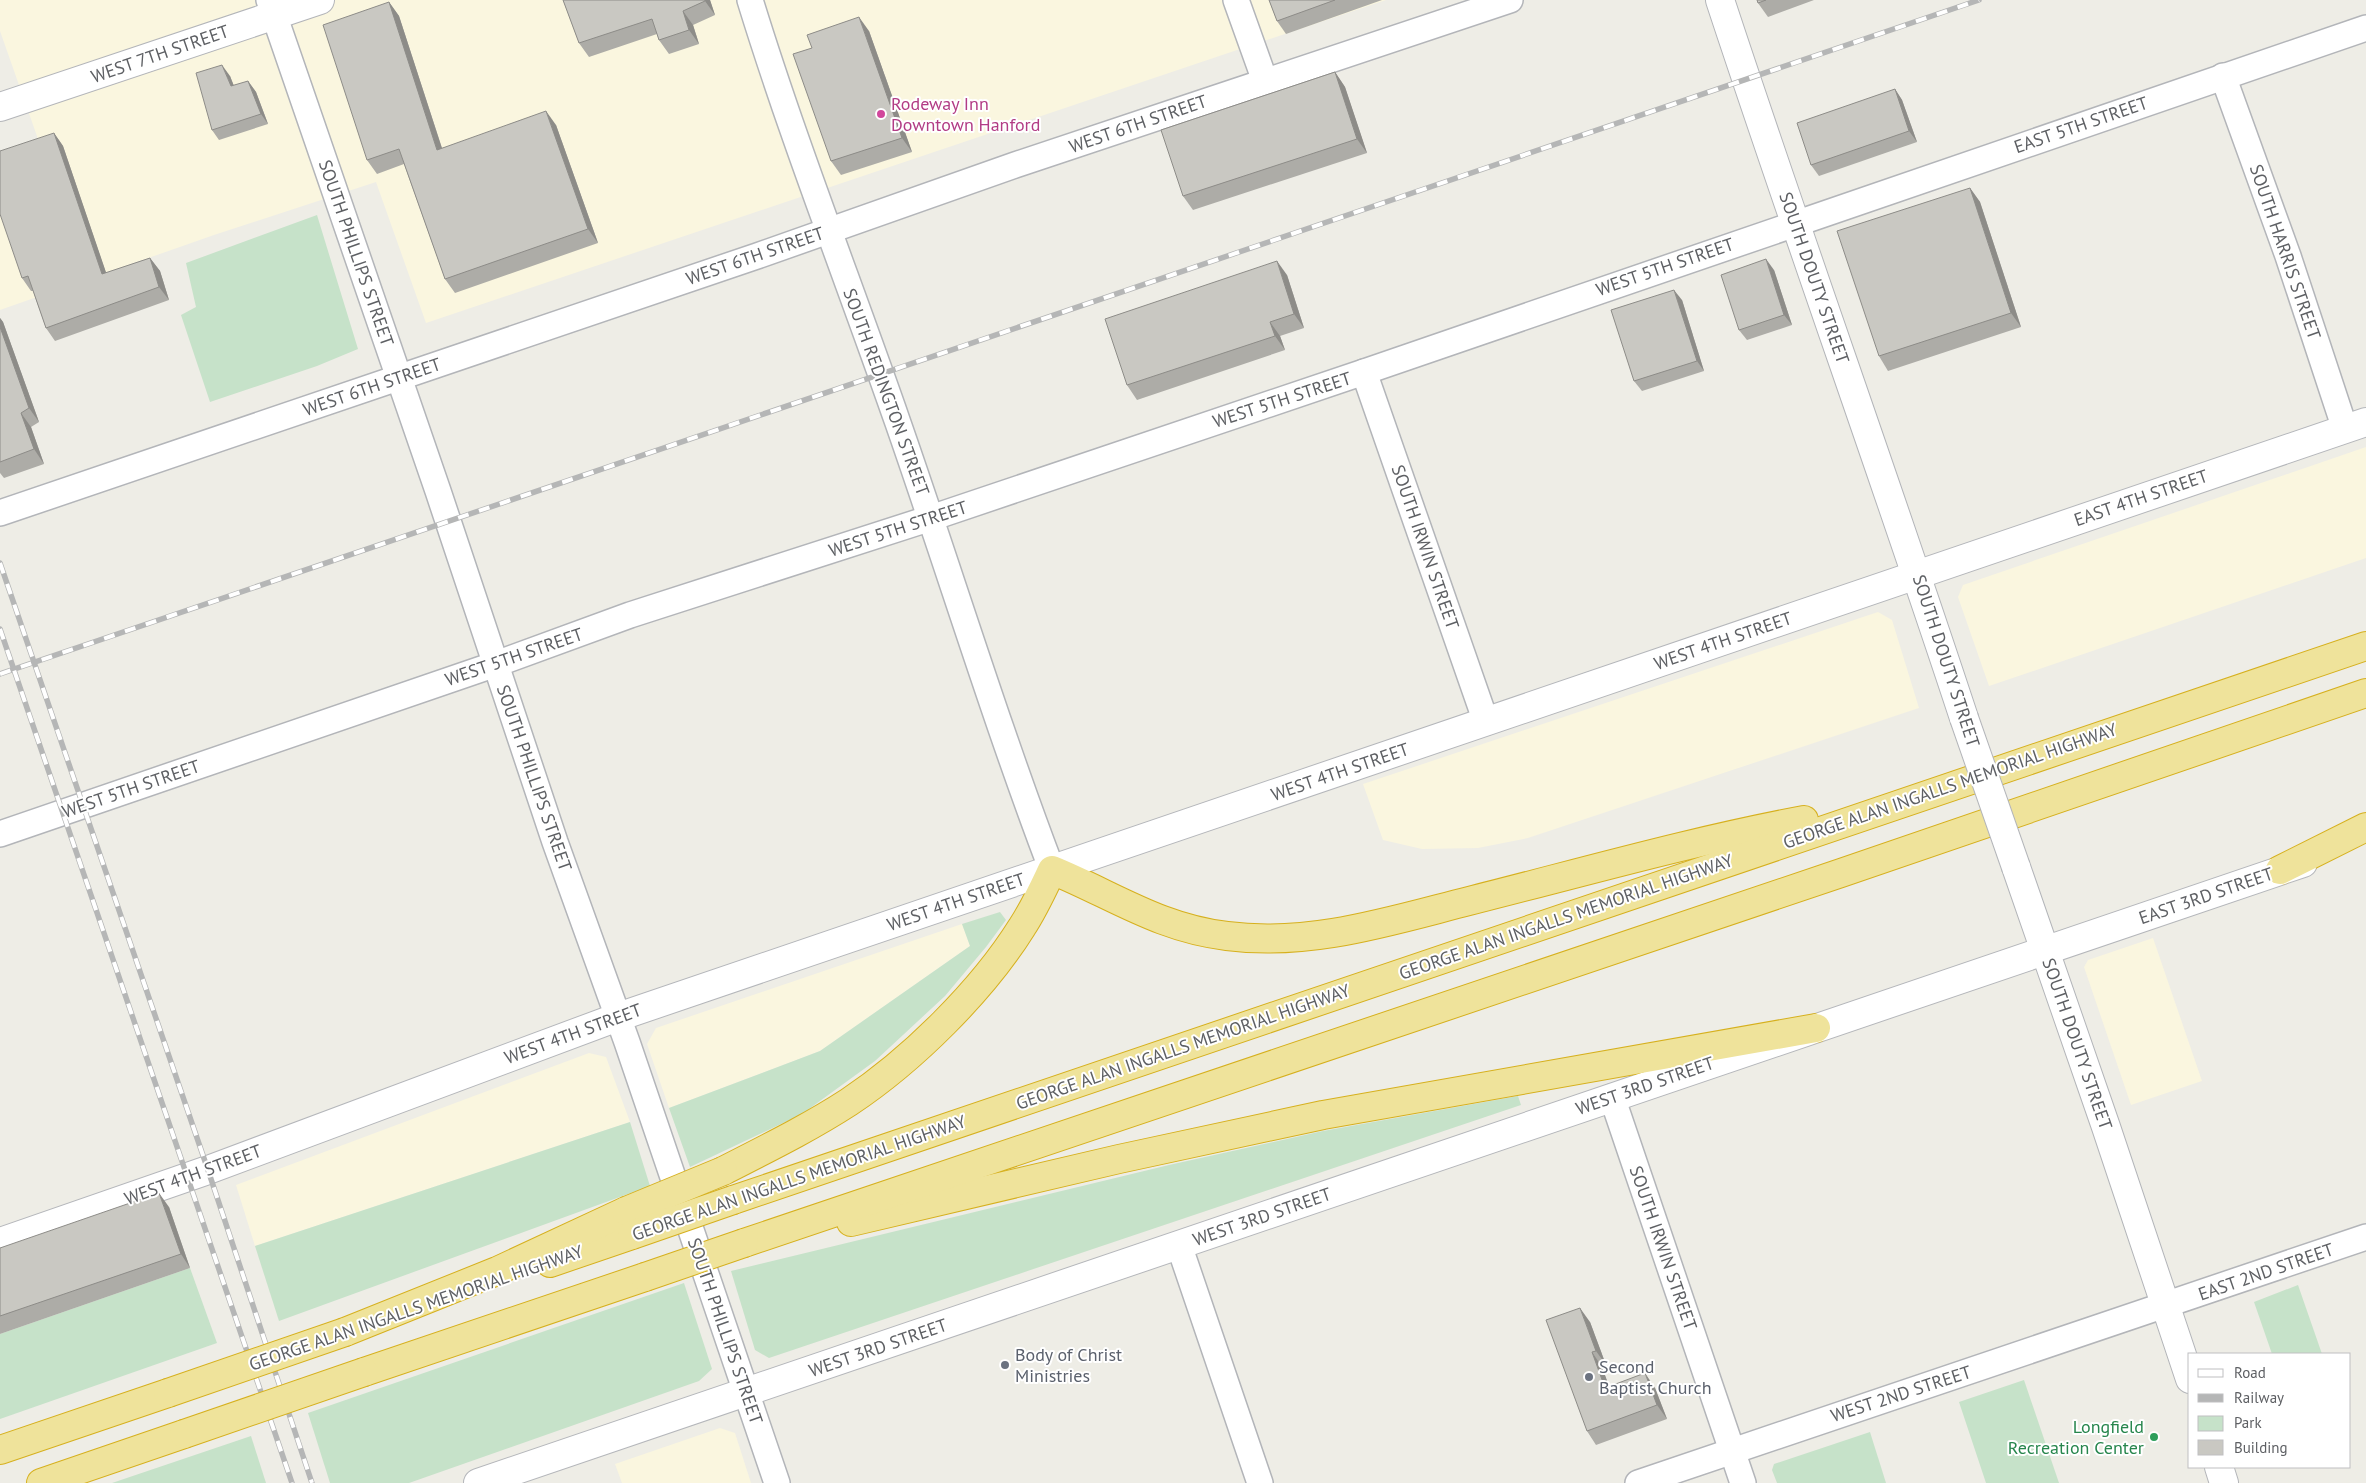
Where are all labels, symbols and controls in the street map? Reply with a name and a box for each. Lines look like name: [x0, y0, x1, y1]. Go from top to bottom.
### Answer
street label: WEST 7TH STREET: [88, 19, 232, 88]
street label: WEST 6TH STREET: [1066, 89, 1210, 158]
street label: EAST 5TH STREET: [2011, 91, 2151, 158]
place label: Rodeway Inn Downtown Hanford: [891, 92, 1040, 136]
marker: Rodeway Inn Downtown Hanford: [875, 108, 887, 120]
street label: SOUTH PHILLIPS STREET: [314, 157, 399, 349]
street label: SOUTH HARRIS STREET: [2245, 161, 2326, 342]
street label: SOUTH DOUTY STREET: [1774, 189, 1855, 367]
street label: WEST 6TH STREET: [683, 221, 827, 290]
street label: WEST 5TH STREET: [1593, 232, 1737, 301]
street label: SOUTH REDINGTON STREET: [838, 285, 935, 499]
street label: WEST 6TH STREET: [300, 352, 444, 421]
street label: WEST 5TH STREET: [1210, 366, 1354, 433]
street label: SOUTH IRWIN STREET: [1387, 462, 1464, 632]
street label: EAST 4TH STREET: [2071, 464, 2211, 531]
street label: WEST 5TH STREET: [826, 495, 970, 562]
street label: SOUTH DOUTY STREET: [1908, 572, 1985, 750]
street label: WEST 4TH STREET: [1651, 606, 1795, 675]
street label: WEST 5TH STREET: [442, 622, 586, 691]
street label: SOUTH PHILLIPS STREET: [492, 682, 577, 874]
street label: GEORGE ALAN INGALLS MEMORIAL HIGHWAY: [1780, 717, 2120, 854]
street label: WEST 4TH STREET: [1268, 737, 1412, 806]
street label: WEST 5TH STREET: [59, 754, 203, 823]
street label: GEORGE ALAN INGALLS MEMORIAL HIGHWAY: [1396, 848, 1736, 985]
street label: EAST 3RD STREET: [2136, 862, 2276, 929]
street label: WEST 4TH STREET: [884, 867, 1028, 936]
street label: SOUTH DOUTY STREET: [2037, 955, 2118, 1133]
street label: GEORGE ALAN INGALLS MEMORIAL HIGHWAY: [1013, 978, 1353, 1115]
street label: WEST 4TH STREET: [501, 998, 645, 1069]
street label: WEST 3RD STREET: [1573, 1051, 1717, 1120]
street label: GEORGE ALAN INGALLS MEMORIAL HIGHWAY: [629, 1109, 969, 1246]
street label: WEST 4TH STREET: [121, 1139, 265, 1210]
street label: SOUTH IRWIN STREET: [1625, 1163, 1702, 1333]
street label: WEST 3RD STREET: [1190, 1182, 1334, 1251]
street label: SOUTH PHILLIPS STREET: [683, 1235, 768, 1427]
street label: EAST 2ND STREET: [2195, 1238, 2337, 1305]
street label: GEORGE ALAN INGALLS MEMORIAL HIGHWAY: [246, 1239, 586, 1376]
street label: WEST 3RD STREET: [806, 1313, 950, 1382]
place label: Body of Christ Ministries: [1015, 1343, 1122, 1387]
legend: [2188, 1353, 2351, 1468]
place label: Second Baptist Church: [1599, 1355, 1712, 1399]
marker: Body of Christ Ministries: [999, 1359, 1011, 1371]
street label: WEST 2ND STREET: [1828, 1360, 1974, 1427]
text: Road: [2234, 1363, 2266, 1382]
marker: Second Baptist Church: [1583, 1371, 1595, 1383]
text: Railway: [2234, 1388, 2284, 1407]
text: Park: [2234, 1413, 2262, 1432]
place label: Longfield Recreation Center: [2008, 1415, 2144, 1459]
marker: Longfield Recreation Center: [2148, 1431, 2160, 1443]
text: Building: [2234, 1438, 2288, 1457]

